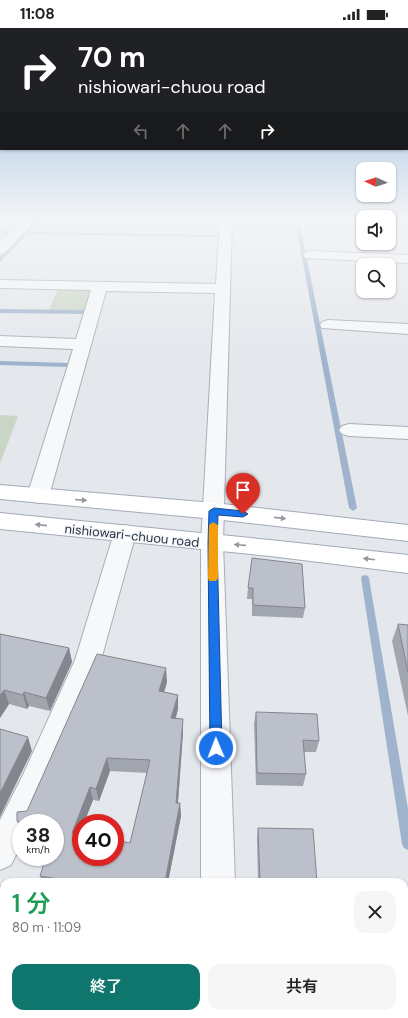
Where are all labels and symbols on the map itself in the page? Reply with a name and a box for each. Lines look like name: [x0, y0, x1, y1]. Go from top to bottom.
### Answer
north arrow: [356, 162, 396, 202]
pin: [226, 473, 260, 514]
one-way arrow: [75, 496, 87, 503]
one-way arrow: [274, 515, 286, 521]
street label: nishiowari-chuou road: [64, 520, 200, 551]
one-way arrow: [35, 522, 47, 529]
one-way arrow: [234, 542, 246, 549]
one-way arrow: [363, 556, 375, 562]
position arrow: [195, 727, 237, 769]
speed limit sign: 40: [72, 814, 124, 866]

